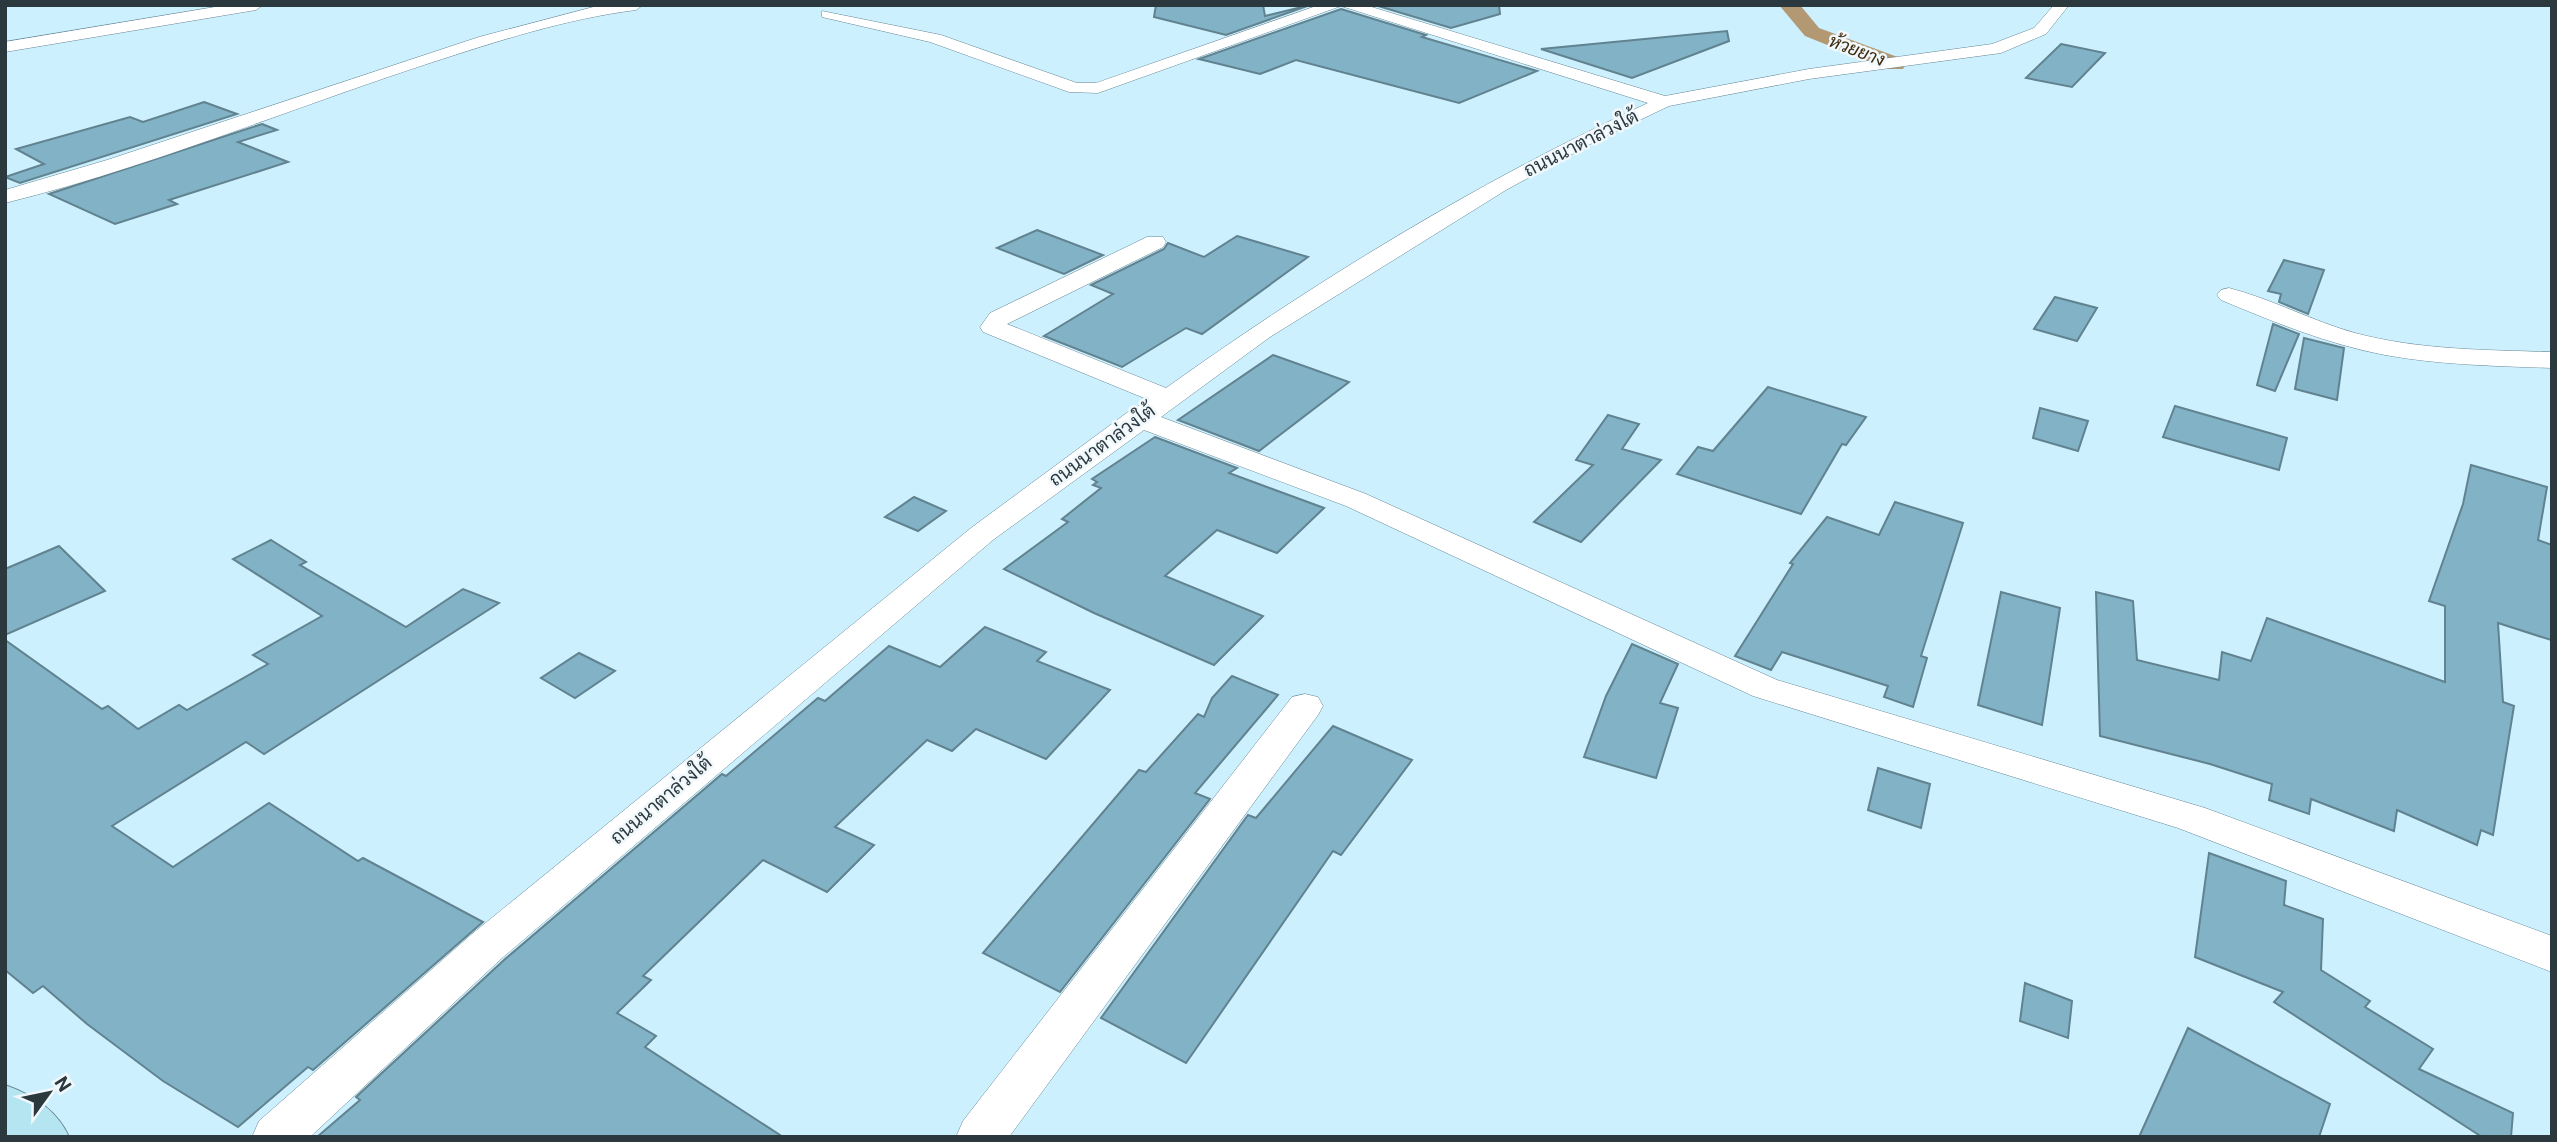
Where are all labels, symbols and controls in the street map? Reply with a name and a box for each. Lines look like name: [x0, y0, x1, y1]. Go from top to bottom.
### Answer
water label: ห้วยยาง: [1826, 29, 1888, 70]
street label: ถนนนาตาล่วงใต้: [1519, 103, 1643, 182]
street label: ถนนนาตาล่วงใต้: [1044, 398, 1160, 491]
street label: ถนนนาตาล่วงใต้: [605, 750, 717, 849]
north arrow: [14, 1058, 84, 1128]
text: N: [50, 1072, 76, 1096]

